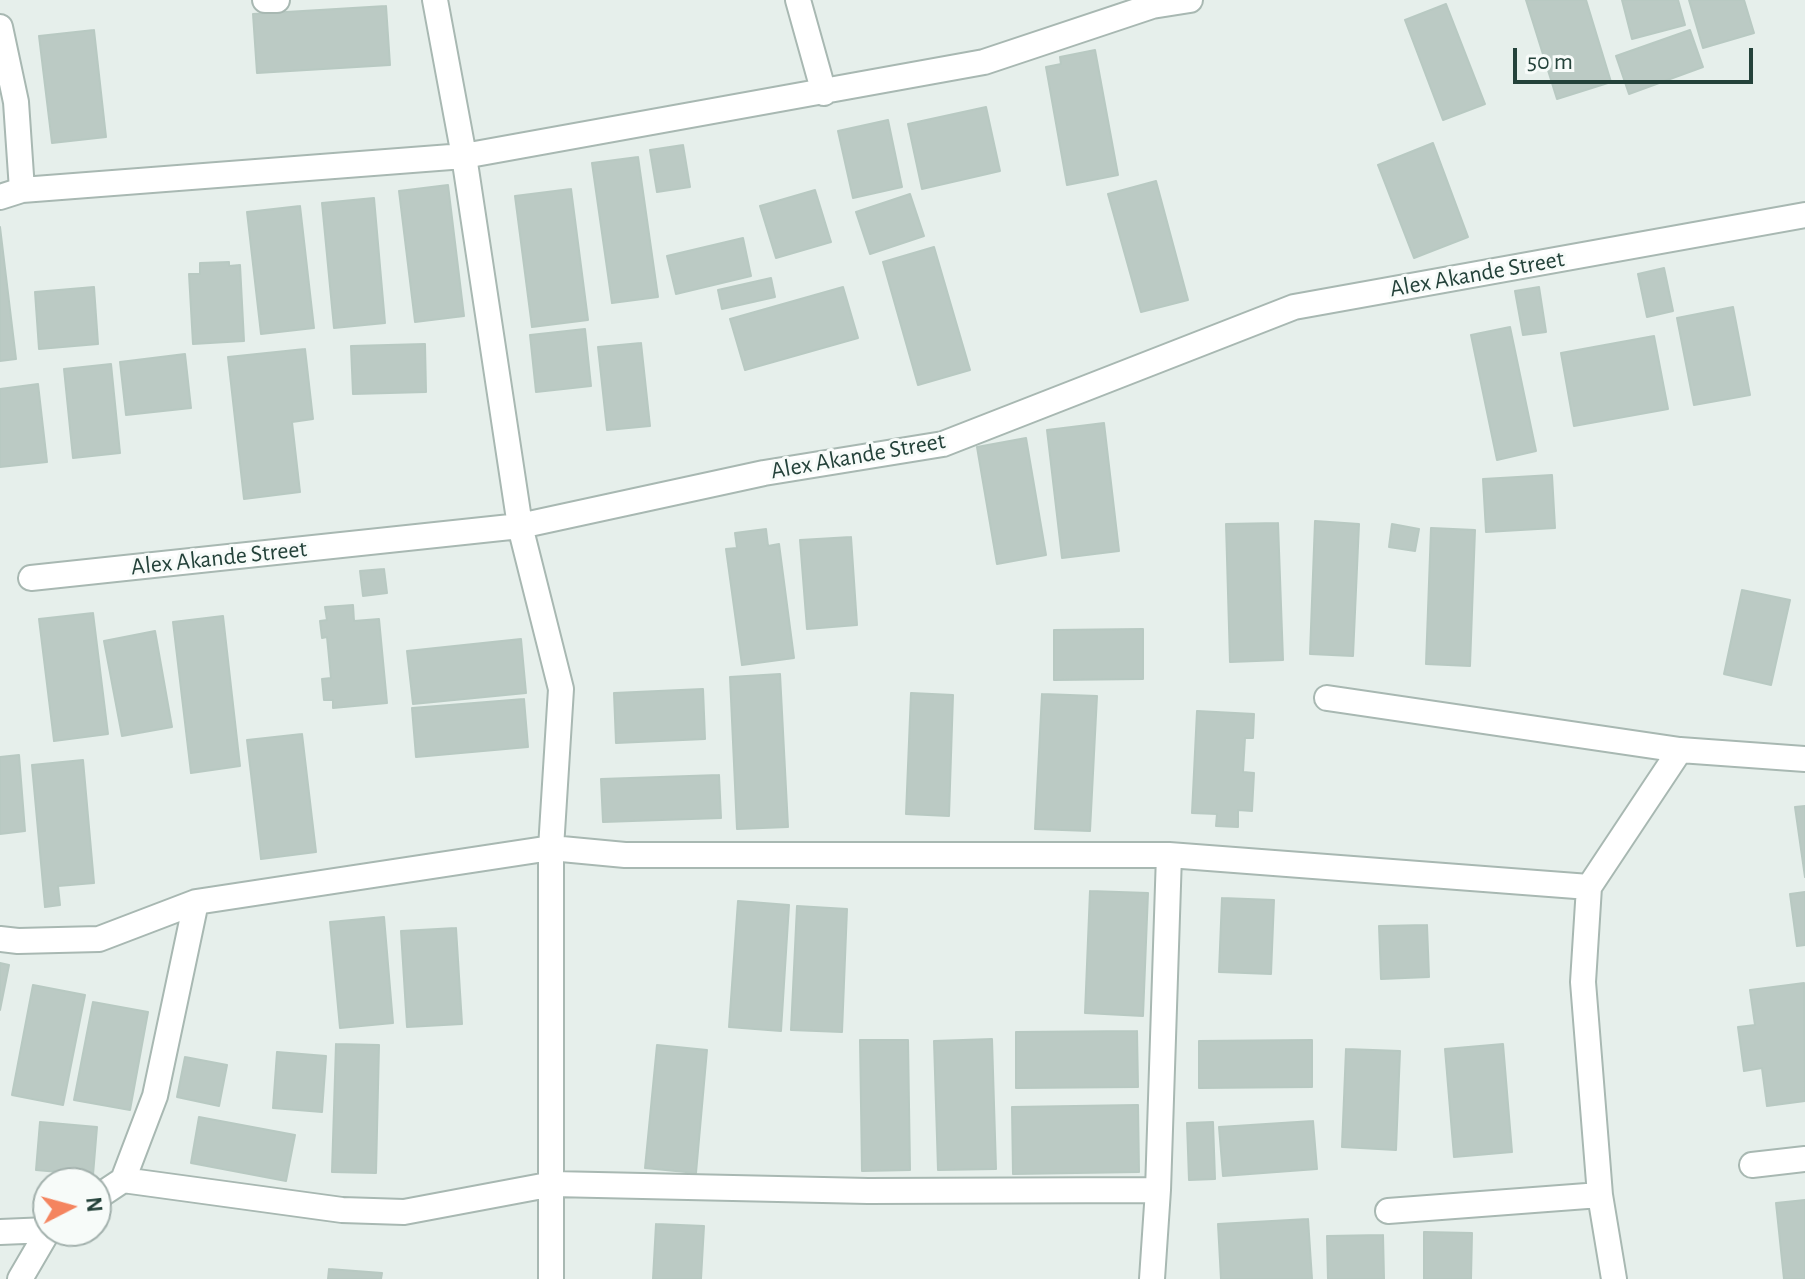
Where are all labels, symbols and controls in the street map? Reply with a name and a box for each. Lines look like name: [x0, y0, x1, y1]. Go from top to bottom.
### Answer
scale bar: [1517, 32, 1757, 82]
text: 50 m: [1527, 50, 1573, 74]
street label: Alex Akande Street: [1387, 244, 1567, 304]
street label: Alex Akande Street: [768, 426, 948, 486]
street label: Alex Akande Street: [130, 534, 308, 582]
north arrow: [32, 1167, 112, 1247]
text: N: [82, 1196, 106, 1213]

